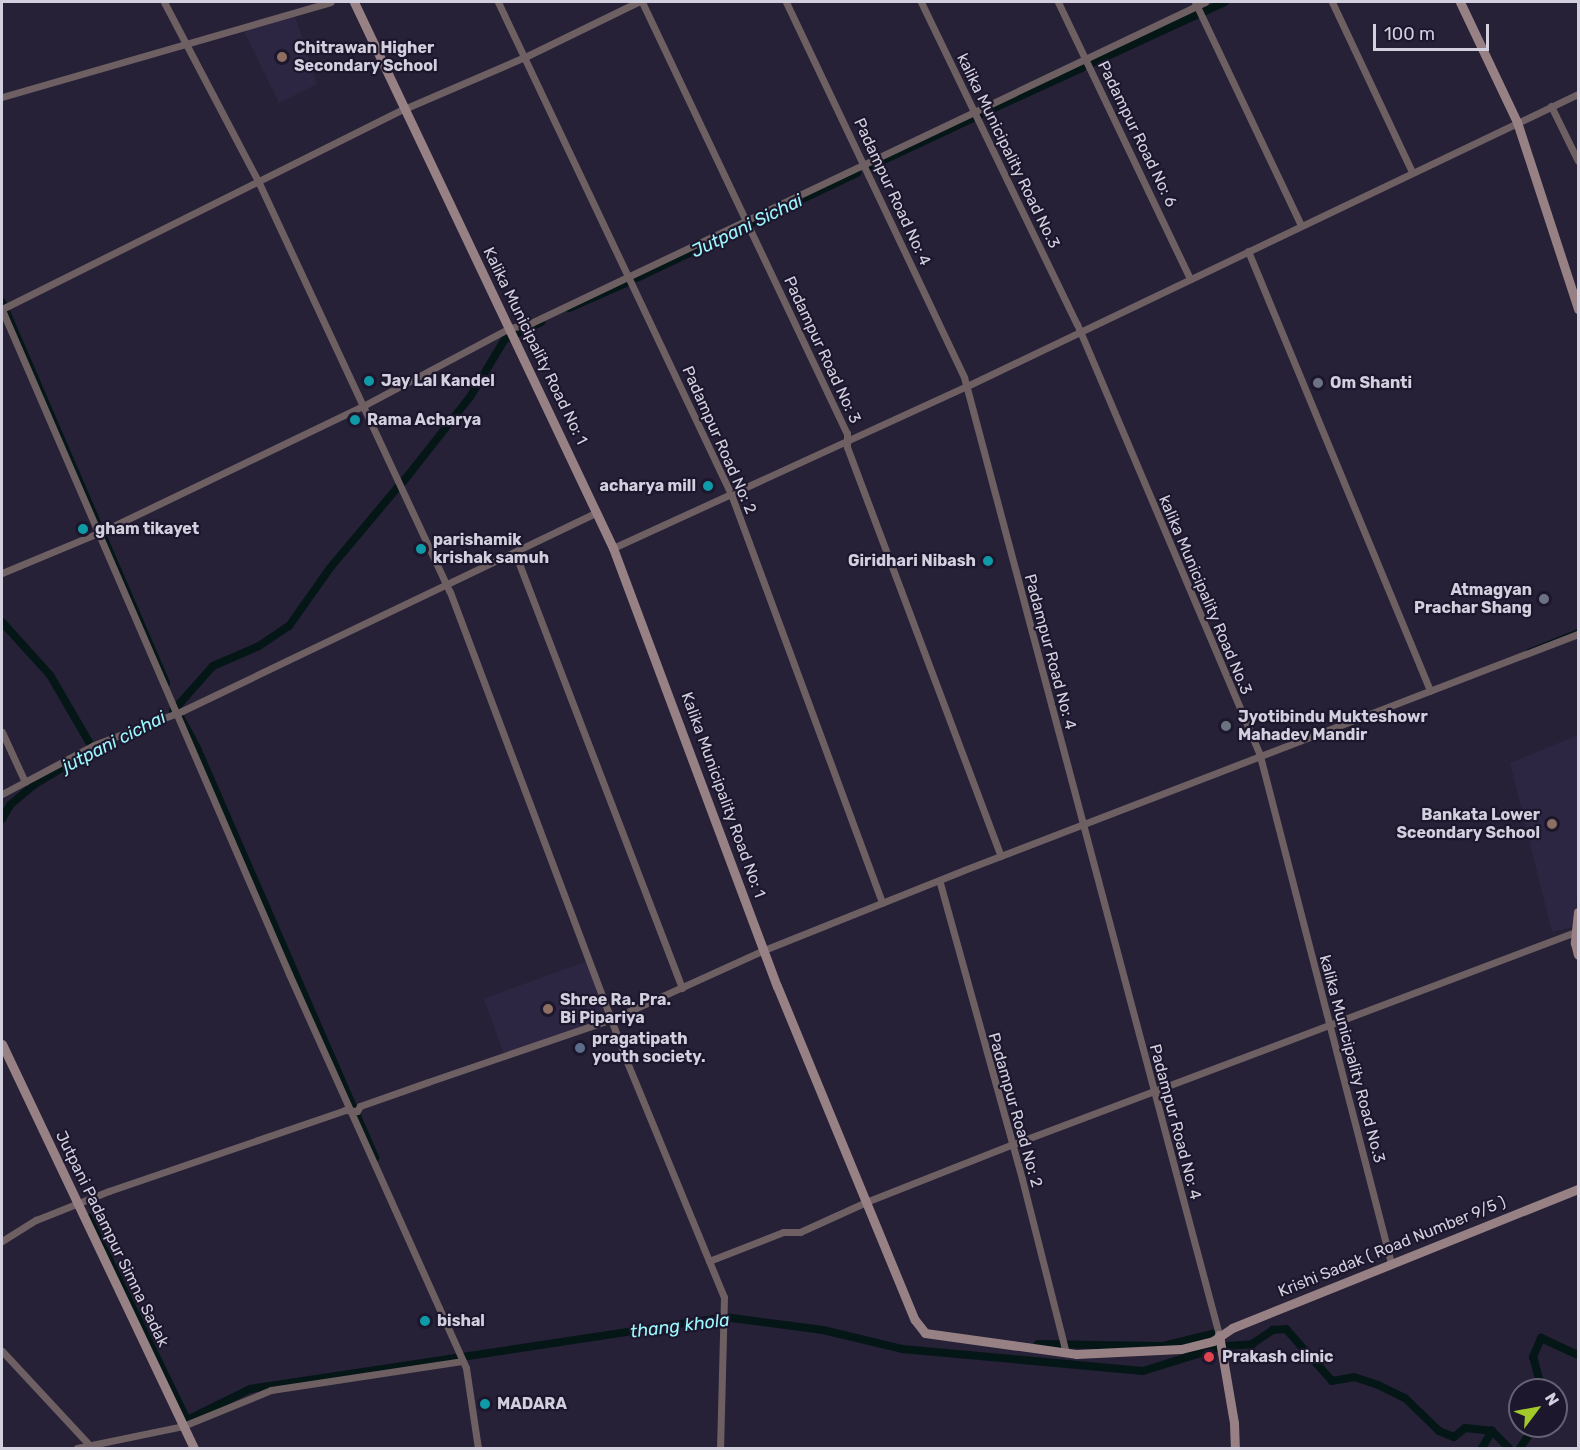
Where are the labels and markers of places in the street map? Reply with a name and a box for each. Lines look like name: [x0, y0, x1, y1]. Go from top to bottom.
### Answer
place label: Chitrawan Higher Secondary School: [294, 38, 438, 76]
marker: Chitrawan Higher Secondary School: [275, 50, 289, 64]
place label: Jay Lal Kandel: [381, 371, 495, 391]
place label: Om Shanti: [1330, 373, 1412, 393]
marker: Jay Lal Kandel: [362, 374, 376, 388]
marker: Om Shanti: [1311, 376, 1325, 390]
place label: Rama Acharya: [367, 410, 482, 430]
marker: Rama Acharya: [348, 413, 362, 427]
place label: acharya mill: [600, 476, 696, 496]
marker: acharya mill: [701, 479, 715, 493]
place label: gham tikayet: [95, 519, 200, 539]
marker: gham tikayet: [76, 522, 90, 536]
place label: parishamik krishak samuh: [433, 530, 549, 568]
marker: parishamik krishak samuh: [414, 542, 428, 556]
place label: Giridhari Nibash: [848, 551, 976, 571]
marker: Giridhari Nibash: [981, 554, 995, 568]
place label: Atmagyan Prachar Shang: [1414, 580, 1532, 618]
marker: Atmagyan Prachar Shang: [1537, 592, 1551, 606]
place label: Jyotibindu Mukteshowr Mahadev Mandir: [1238, 707, 1428, 745]
marker: Jyotibindu Mukteshowr Mahadev Mandir: [1219, 719, 1233, 733]
place label: Bankata Lower Sceondary School: [1396, 805, 1540, 843]
marker: Bankata Lower Sceondary School: [1545, 817, 1559, 831]
place label: Shree Ra. Pra. Bi Pipariya: [560, 990, 671, 1028]
marker: Shree Ra. Pra. Bi Pipariya: [541, 1002, 555, 1016]
place label: pragatipath youth society.: [592, 1029, 705, 1067]
marker: pragatipath youth society.: [573, 1041, 587, 1055]
place label: bishal: [437, 1311, 485, 1331]
marker: bishal: [418, 1314, 432, 1328]
place label: Prakash clinic: [1222, 1347, 1334, 1367]
marker: Prakash clinic: [1200, 1348, 1218, 1366]
place label: MADARA: [497, 1394, 567, 1414]
marker: MADARA: [478, 1397, 492, 1411]

